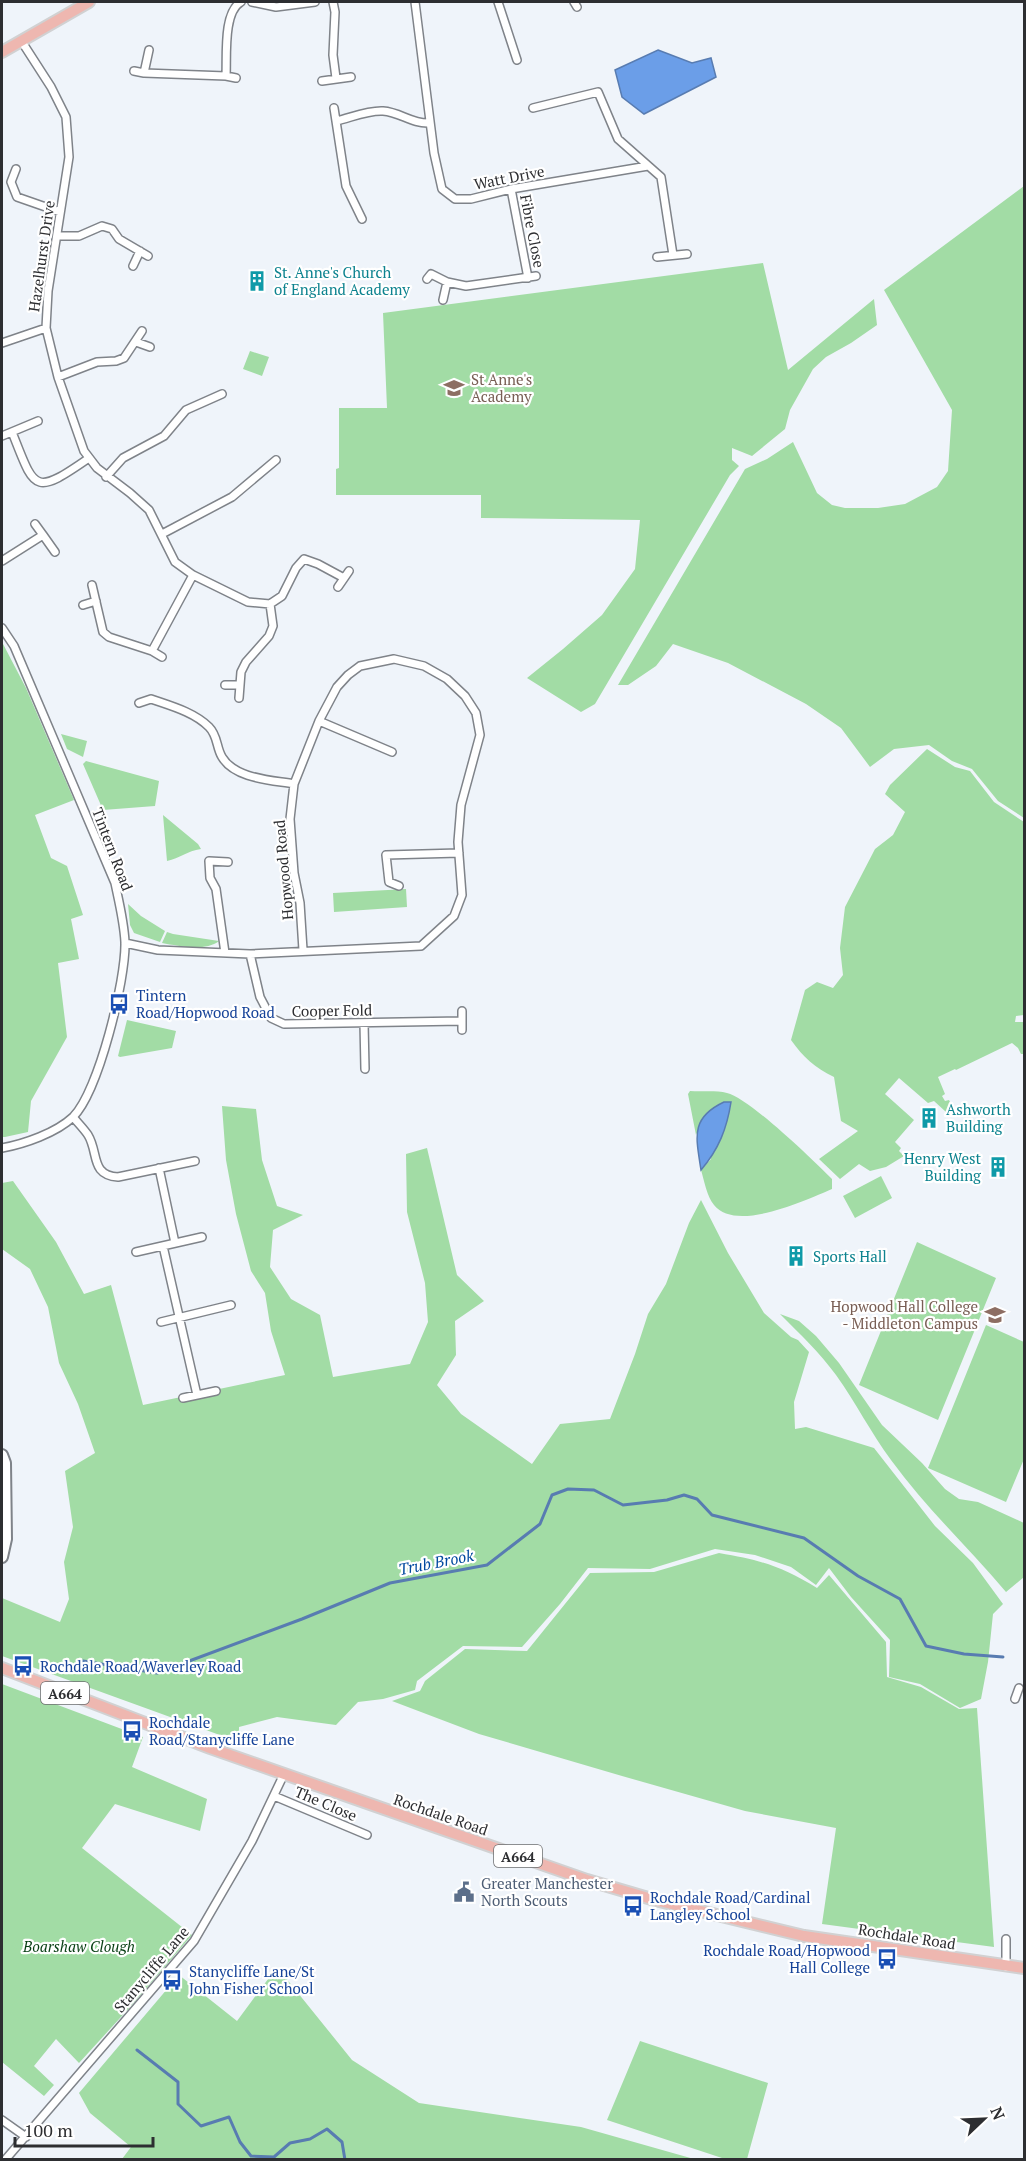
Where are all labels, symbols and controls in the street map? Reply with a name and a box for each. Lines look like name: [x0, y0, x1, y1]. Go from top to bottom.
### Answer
street label: Watt Drive: [472, 160, 546, 194]
street label: Fibre Close: [516, 193, 550, 269]
street label: Hazelhurst Drive: [23, 199, 59, 313]
place label: St. Anne's Church of England Academy: [274, 262, 410, 299]
building icon: St. Anne's Church of England Academy: [245, 269, 269, 293]
place label: St Anne's Academy: [471, 369, 532, 406]
school or university icon: St Anne's Academy: [442, 376, 466, 400]
street label: Tintern Road: [88, 805, 138, 893]
street label: Hopwood Road: [269, 819, 297, 921]
place label: Tintern Road/Hopwood Road: [136, 985, 275, 1022]
bus stop icon: Tintern Road/Hopwood Road: [107, 992, 131, 1016]
street label: Cooper Fold: [292, 999, 372, 1021]
place label: Ashworth Building: [946, 1099, 1011, 1136]
building icon: Ashworth Building: [917, 1106, 941, 1130]
place label: Henry West Building: [904, 1148, 982, 1185]
building icon: Henry West Building: [986, 1155, 1010, 1179]
building icon: Sports Hall: [784, 1244, 808, 1268]
place label: Sports Hall: [813, 1246, 887, 1266]
place label: Hopwood Hall College - Middleton Campus: [830, 1296, 978, 1333]
school or university icon: Hopwood Hall College - Middleton Campus: [983, 1303, 1007, 1327]
water label: Trub Brook: [396, 1544, 476, 1580]
bus stop icon: Rochdale Road/Waverley Road: [11, 1654, 35, 1678]
place label: Rochdale Road/Waverley Road: [40, 1656, 241, 1676]
road number: A664: [41, 1682, 89, 1704]
place label: Rochdale Road/Stanycliffe Lane: [149, 1712, 295, 1749]
bus stop icon: Rochdale Road/Stanycliffe Lane: [120, 1719, 144, 1743]
street label: The Close: [292, 1781, 360, 1825]
street label: Rochdale Road: [391, 1789, 491, 1839]
road number: A664: [494, 1845, 542, 1867]
place label: Greater Manchester North Scouts: [481, 1873, 613, 1910]
public building icon: Greater Manchester North Scouts: [452, 1880, 476, 1904]
place label: Rochdale Road/Cardinal Langley School: [650, 1887, 810, 1924]
bus stop icon: Rochdale Road/Cardinal Langley School: [621, 1894, 645, 1918]
street label: Rochdale Road: [857, 1918, 957, 1954]
street label: Stanycliffe Lane: [109, 1922, 193, 2016]
park label: Boarshaw Clough: [22, 1936, 135, 1956]
place label: Rochdale Road/Hopwood Hall College: [703, 1940, 870, 1977]
bus stop icon: Rochdale Road/Hopwood Hall College: [875, 1947, 899, 1971]
place label: Stanycliffe Lane/St John Fisher School: [189, 1961, 315, 1998]
bus stop icon: Stanycliffe Lane/St John Fisher School: [160, 1968, 184, 1992]
north arrow: [954, 2089, 1014, 2149]
text: N: [985, 2103, 1010, 2123]
scale bar: [15, 2110, 153, 2148]
text: 100 m: [24, 2118, 73, 2142]

